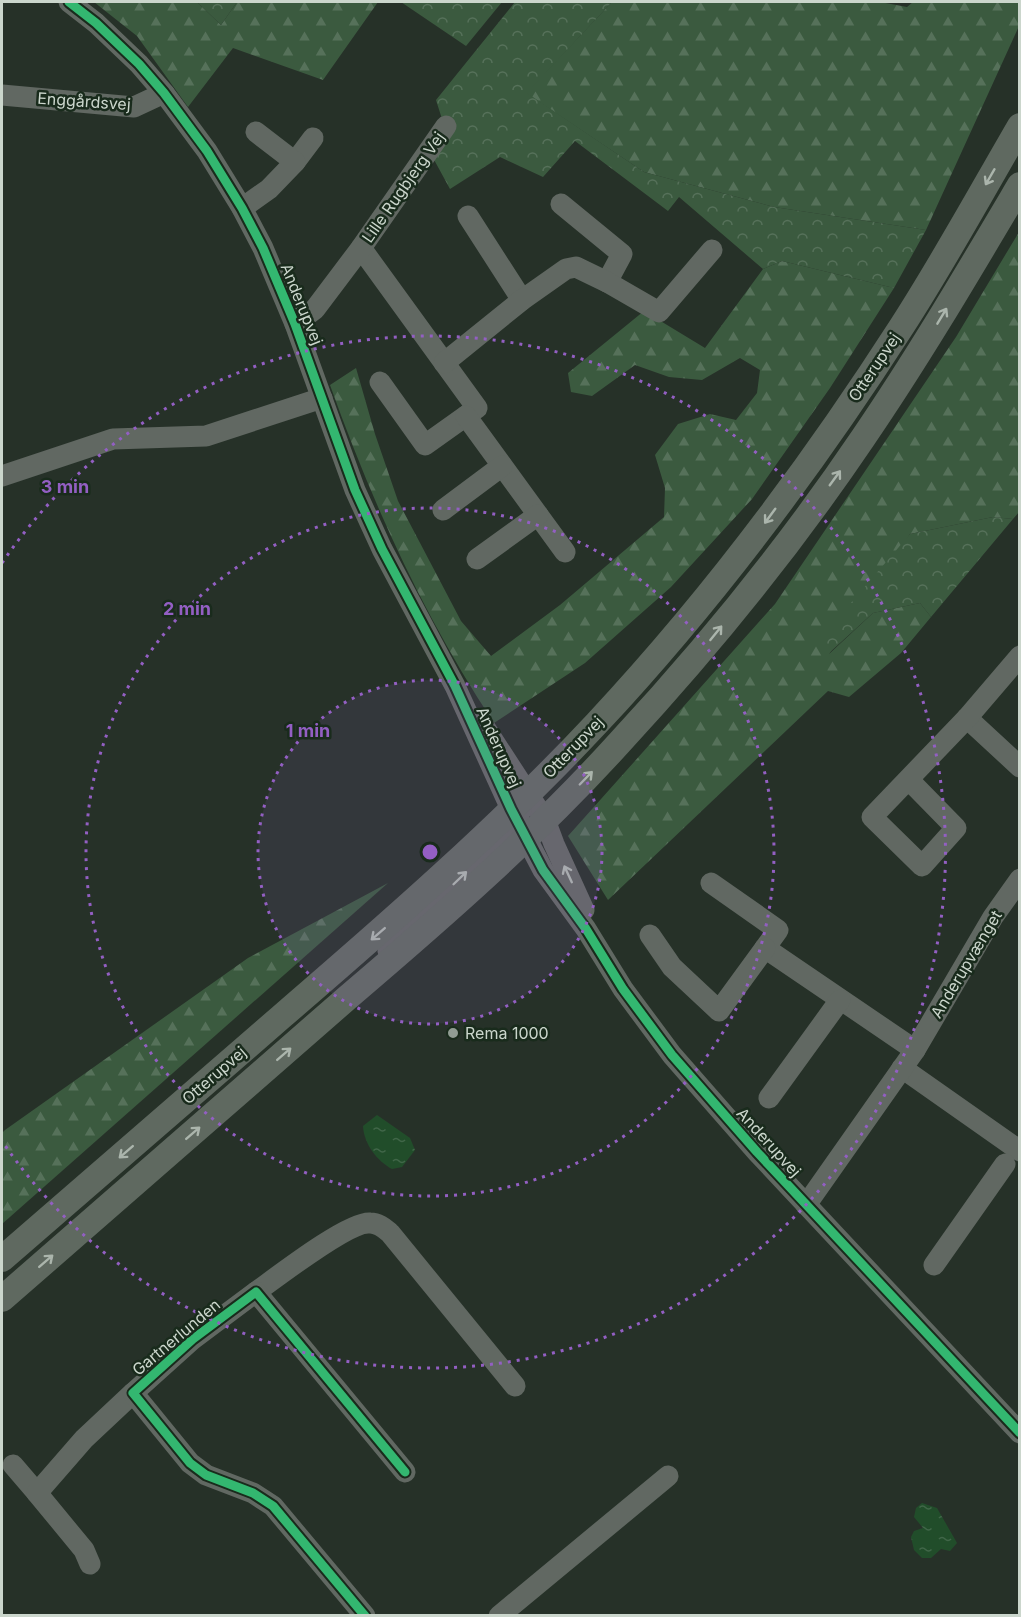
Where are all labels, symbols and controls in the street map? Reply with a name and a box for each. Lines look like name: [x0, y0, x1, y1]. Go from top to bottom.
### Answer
street label: Enggårdsvej: [37, 88, 131, 114]
street label: Lille Rugbjerg Vej: [357, 128, 449, 246]
one-way arrow: [984, 168, 996, 185]
street label: Anderupvej: [277, 260, 327, 348]
one-way arrow: [937, 308, 949, 325]
street label: Otterupvej: [844, 329, 904, 405]
one-way arrow: [829, 471, 841, 487]
text: 3 min: [41, 476, 89, 497]
one-way arrow: [764, 508, 776, 524]
text: 2 min: [163, 598, 211, 619]
one-way arrow: [709, 625, 722, 641]
street label: Anderupvej: [472, 703, 526, 791]
street label: Otterupvej: [539, 712, 607, 782]
text: 1 min: [286, 720, 330, 741]
one-way arrow: [578, 771, 593, 786]
centre of rings: [420, 842, 440, 862]
one-way arrow: [561, 866, 573, 884]
one-way arrow: [453, 871, 468, 885]
street label: Anderupvænget: [926, 907, 1006, 1021]
one-way arrow: [370, 926, 386, 940]
place label: Rema 1000: [465, 1023, 549, 1043]
marker: Rema 1000: [446, 1026, 460, 1040]
street label: Otterupvej: [178, 1042, 250, 1108]
one-way arrow: [276, 1047, 291, 1061]
street label: Anderupvej: [733, 1103, 805, 1181]
one-way arrow: [185, 1126, 200, 1140]
one-way arrow: [118, 1145, 134, 1158]
one-way arrow: [38, 1254, 53, 1268]
street label: Gartnerlunden: [128, 1294, 224, 1380]

